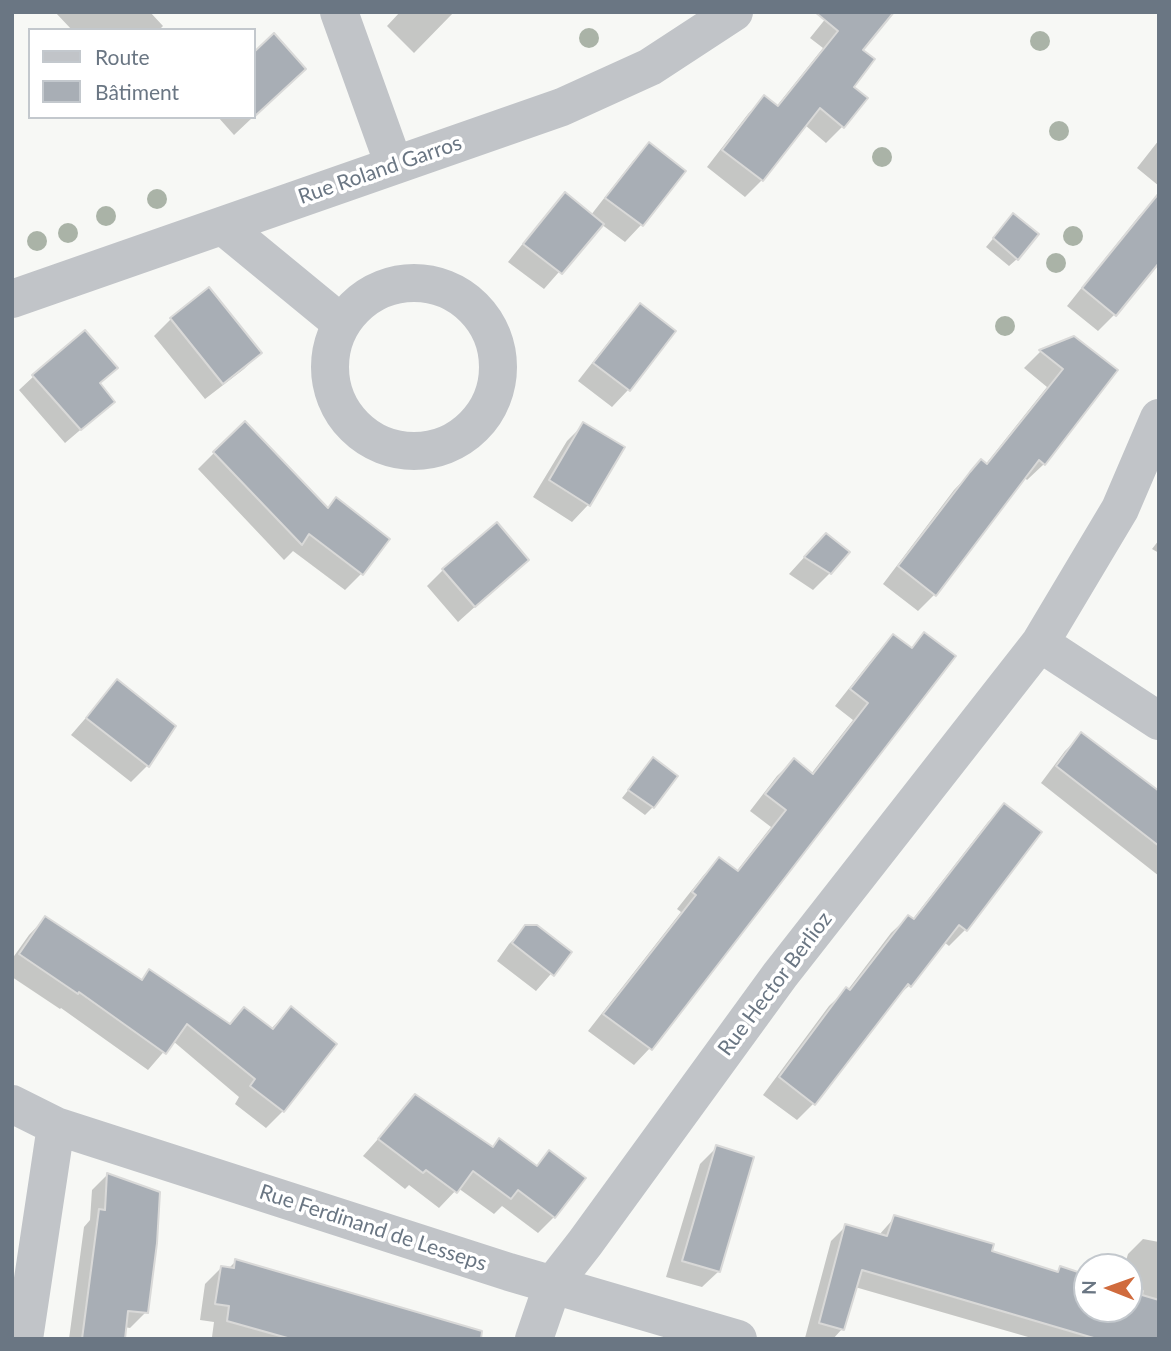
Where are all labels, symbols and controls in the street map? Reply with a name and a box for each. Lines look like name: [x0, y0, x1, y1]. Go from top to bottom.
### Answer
legend: [28, 28, 256, 119]
text: Route: [95, 44, 150, 69]
text: Bâtiment: [95, 79, 179, 104]
street label: Rue Roland Garros: [295, 130, 465, 210]
street label: Rue Hector Berlioz: [713, 907, 837, 1061]
street label: Rue Ferdinand de Lesseps: [256, 1179, 490, 1277]
north arrow: [1073, 1253, 1143, 1323]
text: N: [1077, 1280, 1100, 1295]

